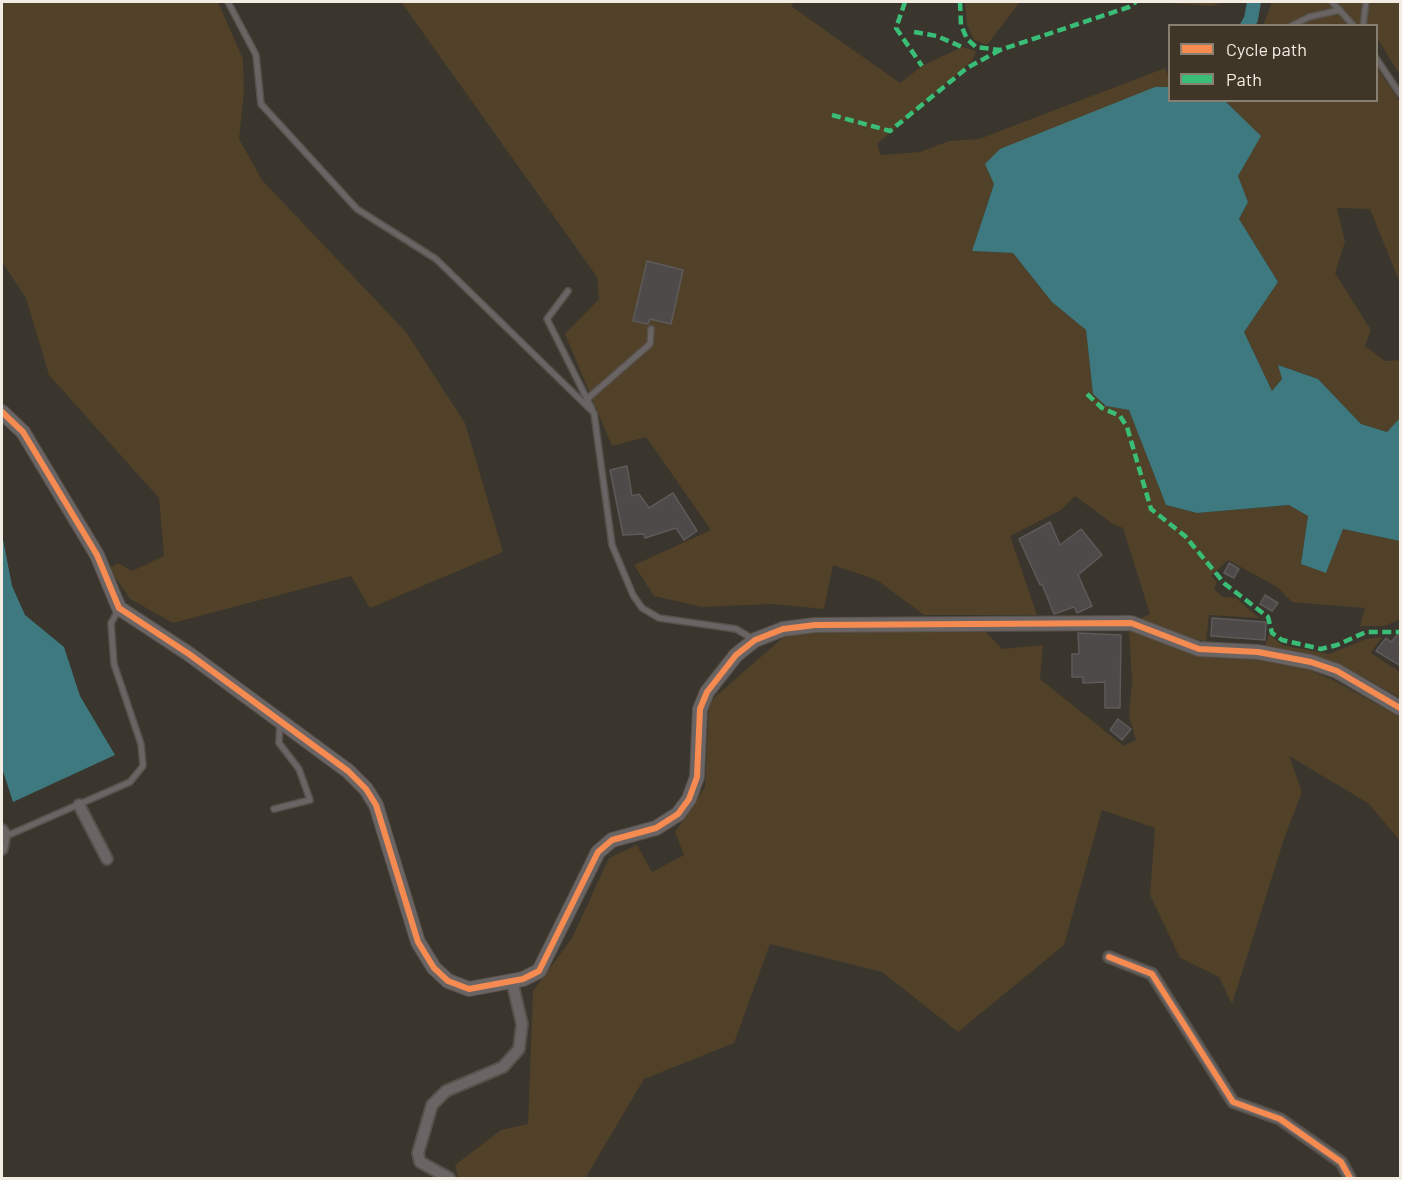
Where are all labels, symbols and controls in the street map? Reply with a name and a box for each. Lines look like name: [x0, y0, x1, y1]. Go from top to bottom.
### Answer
legend: [1168, 24, 1378, 102]
text: Cycle path: [1226, 38, 1307, 60]
text: Path: [1226, 68, 1262, 90]

